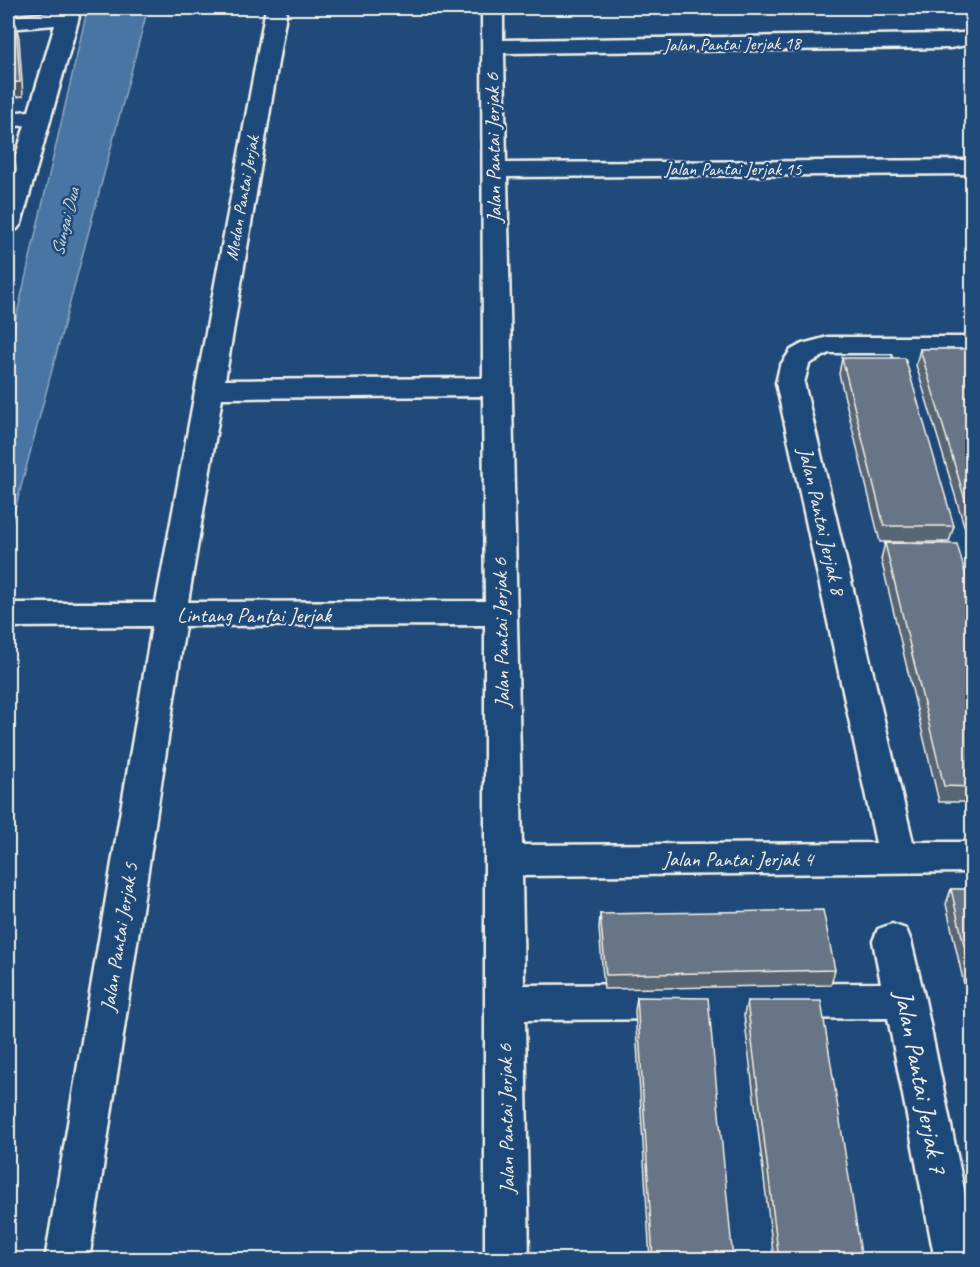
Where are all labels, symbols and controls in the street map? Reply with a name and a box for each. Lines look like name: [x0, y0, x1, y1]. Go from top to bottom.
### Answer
street label: Jalan Pantai Jerjak 18: [662, 32, 803, 56]
street label: Jalan Pantai Jerjak 6: [479, 72, 507, 224]
street label: Medan Pantai Jerjak: [220, 133, 264, 262]
street label: Jalan Pantai Jerjak 15: [663, 158, 802, 180]
water label: Sungai Dua: [46, 184, 84, 258]
street label: Jalan Pantai Jerjak 8: [792, 444, 852, 600]
street label: Jalan Pantai Jerjak 6: [487, 557, 515, 709]
street label: Lintang Pantai Jerjak: [177, 602, 332, 628]
street label: Jalan Pantai Jerjak 4: [662, 846, 816, 872]
street label: Jalan Pantai Jerjak 5: [94, 859, 144, 1014]
street label: Jalan Pantai Jerjak 7: [887, 985, 955, 1178]
street label: Jalan Pantai Jerjak 6: [492, 1043, 520, 1195]

